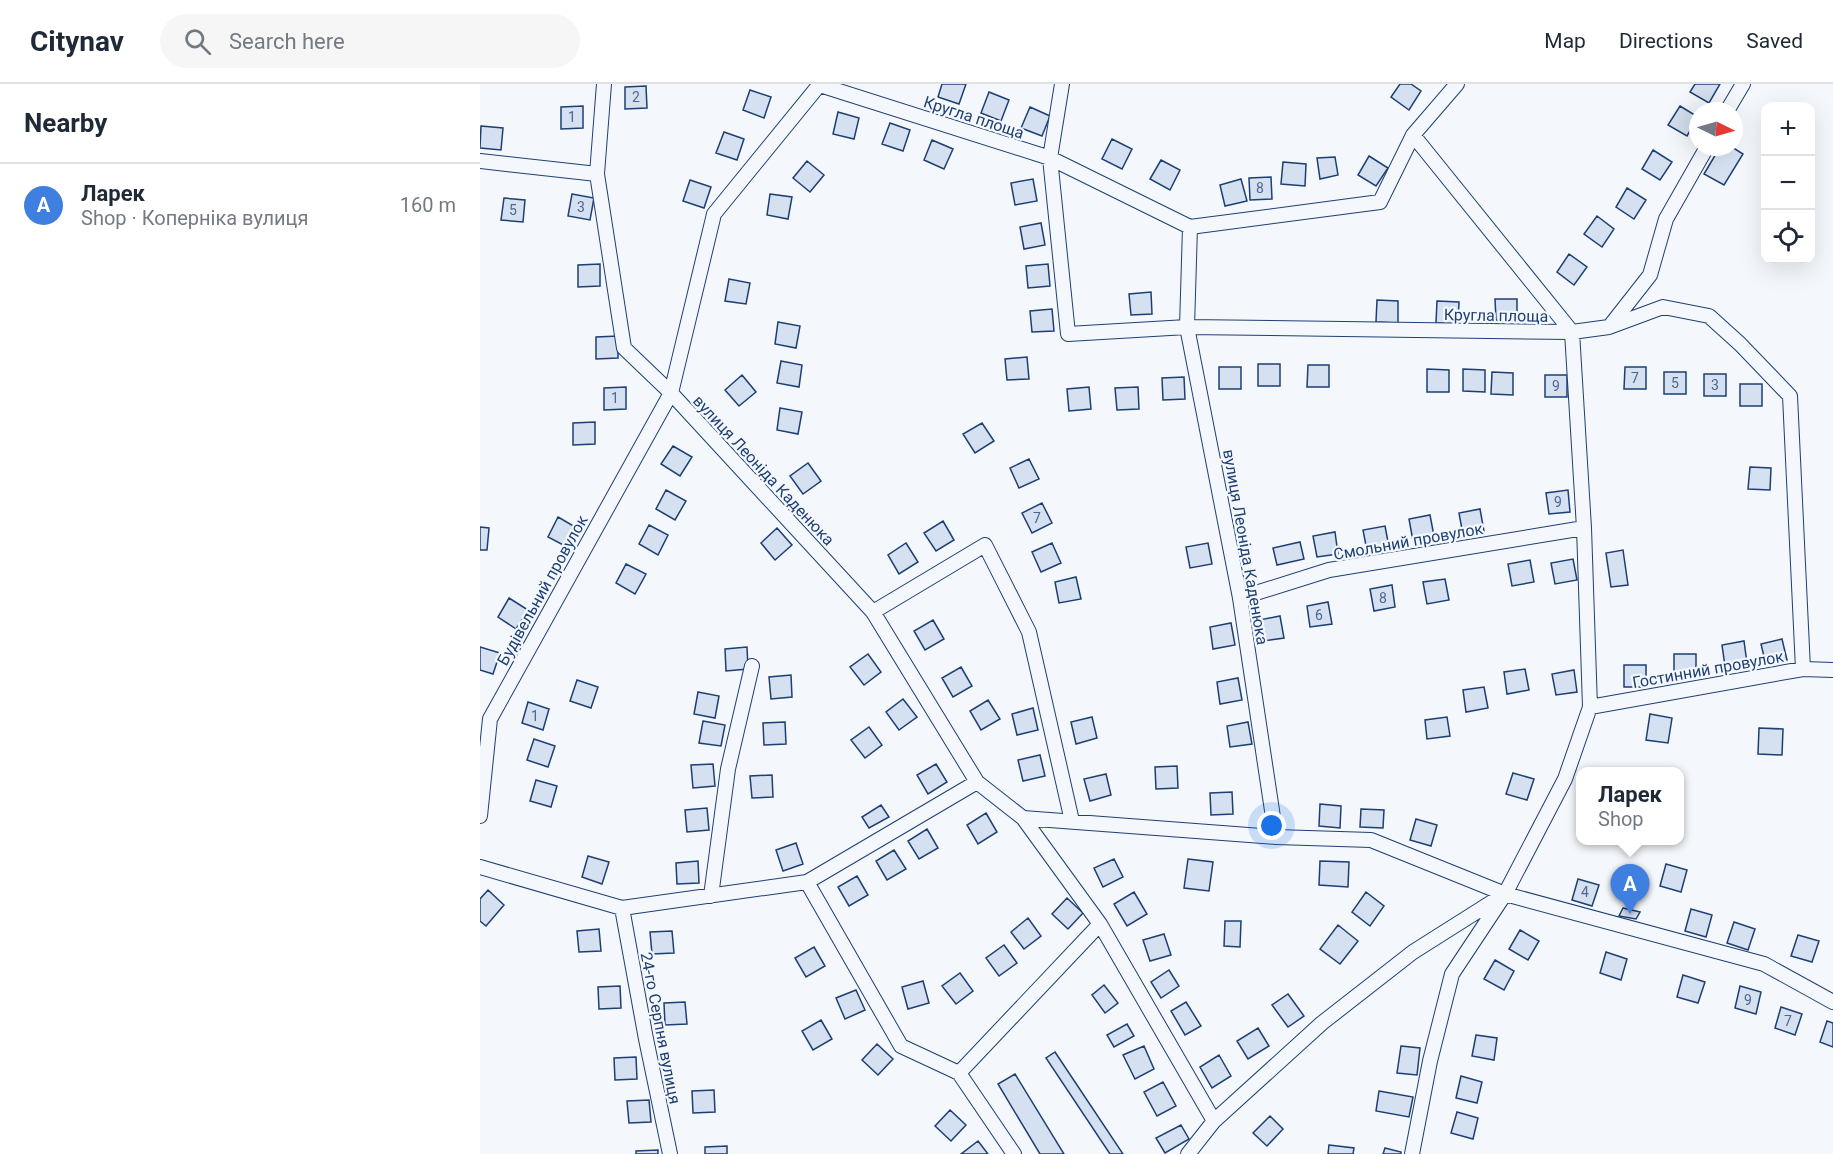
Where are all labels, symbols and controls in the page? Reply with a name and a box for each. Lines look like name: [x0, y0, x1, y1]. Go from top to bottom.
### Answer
search box: [160, 14, 580, 68]
text: Citynav: [30, 25, 124, 58]
icon: search: [181, 25, 214, 58]
text: Search here: [229, 29, 345, 54]
text: Map: [1544, 29, 1586, 53]
text: Directions: [1619, 29, 1713, 53]
text: Saved: [1746, 29, 1803, 53]
house number: 2: [632, 89, 640, 105]
street label: Кругла площа: [921, 92, 1026, 143]
north arrow: [1689, 102, 1743, 156]
map controls: [1761, 102, 1815, 264]
button: +: [1761, 102, 1815, 156]
text: Nearby: [24, 108, 107, 138]
house number: 1: [568, 109, 576, 125]
button: −: [1761, 156, 1815, 210]
house number: 8: [1256, 180, 1264, 196]
text: Ларек: [81, 181, 145, 206]
text: A: [37, 193, 50, 217]
text: 160 m: [400, 193, 456, 217]
house number: 3: [577, 199, 585, 215]
house number: 5: [509, 202, 517, 218]
text: Shop · Коперніка вулиця: [81, 206, 309, 230]
button: locate: [1761, 210, 1815, 264]
street label: Кругла площа: [1444, 305, 1548, 326]
house number: 7: [1631, 370, 1639, 386]
house number: 5: [1671, 375, 1679, 391]
house number: 3: [1711, 377, 1719, 393]
house number: 9: [1552, 378, 1560, 394]
house number: 1: [611, 390, 619, 406]
street label: вулиця Леоніда Каденюка: [689, 391, 838, 549]
street label: вулиця Леоніда Каденюка: [1219, 448, 1272, 646]
house number: 9: [1554, 494, 1562, 510]
house number: 7: [1033, 510, 1041, 526]
street label: Будівельний провулок: [493, 512, 592, 669]
street label: Смольний провулок: [1332, 519, 1485, 564]
house number: 8: [1379, 590, 1387, 606]
house number: 6: [1315, 607, 1323, 623]
street label: Гостинний провулок: [1631, 647, 1786, 692]
house number: 1: [531, 708, 539, 724]
popup: [1576, 767, 1684, 845]
text: Ларек: [1598, 782, 1662, 807]
text: Shop: [1598, 807, 1644, 831]
your location: [1257, 811, 1286, 840]
pin: A: [1610, 864, 1650, 914]
house number: 4: [1581, 884, 1589, 900]
street label: 24-го Серпня вулиця: [636, 951, 685, 1106]
house number: 9: [1744, 992, 1752, 1008]
house number: 7: [1784, 1013, 1792, 1029]

